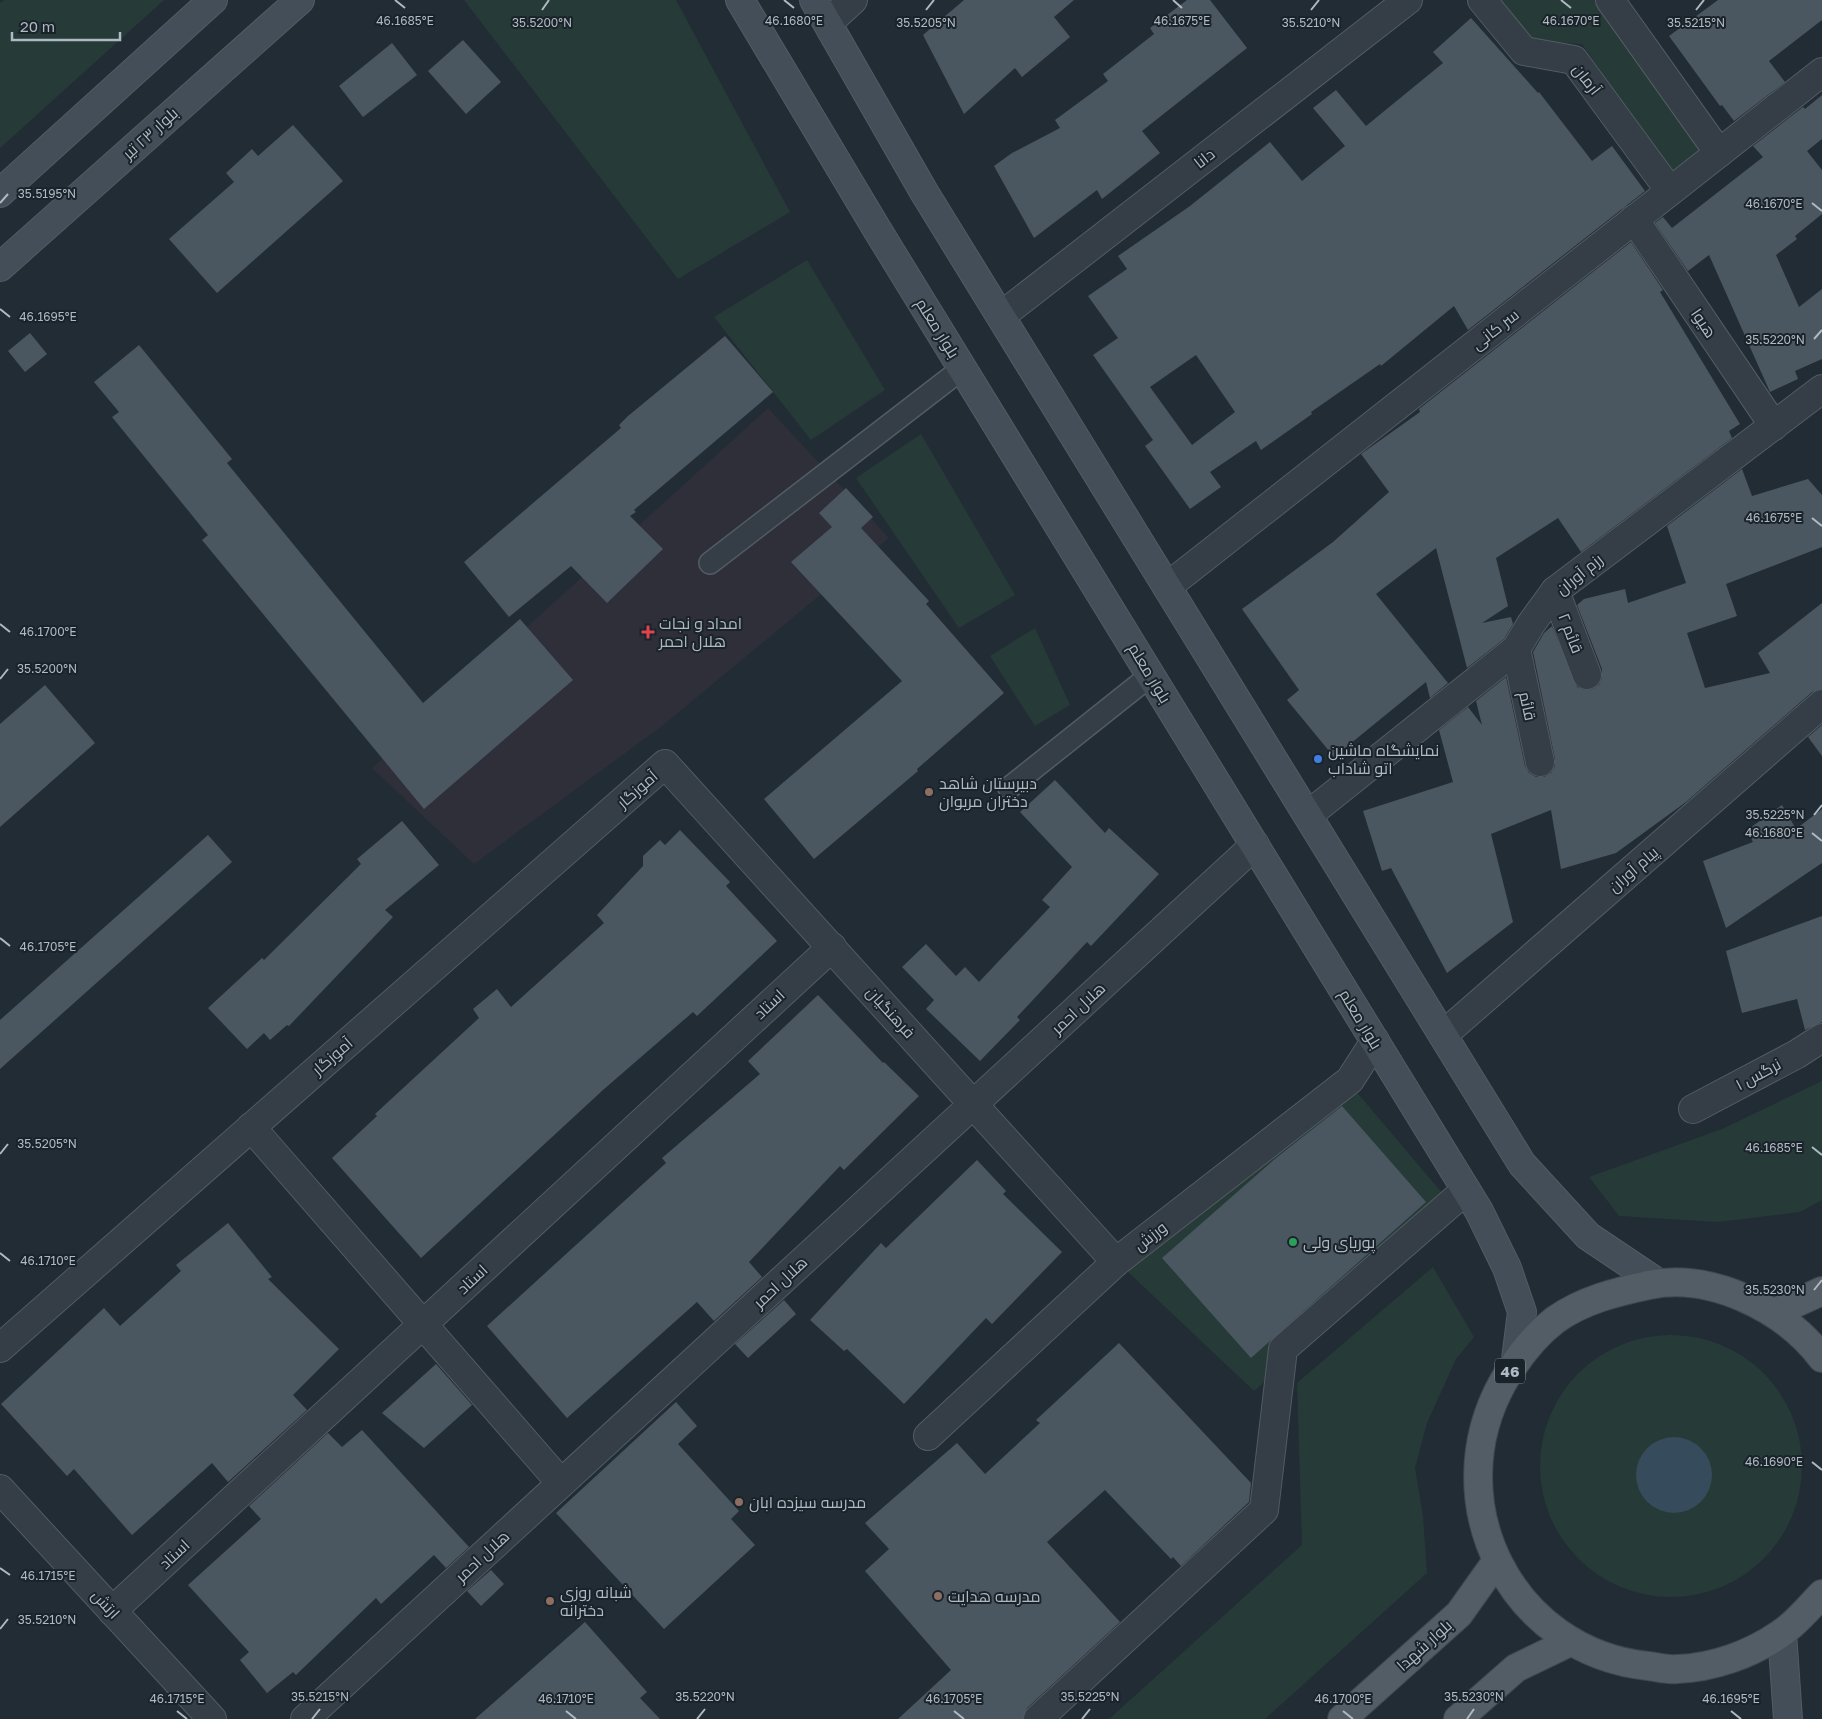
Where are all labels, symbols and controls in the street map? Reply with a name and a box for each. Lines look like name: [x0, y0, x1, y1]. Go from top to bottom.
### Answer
scale bar: [12, 10, 120, 42]
text: 46.1685°E: [376, 13, 434, 28]
text: 46.1680°E: [765, 13, 823, 28]
text: 46.1675°E: [1154, 13, 1210, 28]
text: 46.1670°E: [1542, 13, 1600, 28]
text: 35.5200°N: [512, 15, 572, 30]
text: 35.5205°N: [896, 15, 956, 30]
text: 35.5210°N: [1282, 15, 1340, 30]
text: 35.5215°N: [1667, 15, 1725, 30]
text: 20 m: [20, 17, 55, 35]
street label: آرمان: [1568, 59, 1606, 100]
street label: بلوار ۲۳ تیر: [117, 103, 182, 164]
street label: دانا: [1190, 144, 1218, 172]
text: 35.5195°N: [18, 186, 76, 201]
text: 46.1670°E: [1745, 196, 1803, 211]
street label: بلوار معلم: [910, 294, 964, 363]
street label: سر کانی: [1467, 304, 1523, 355]
street label: هیوا: [1687, 305, 1721, 341]
text: 46.1695°E: [19, 309, 77, 324]
text: 35.5220°N: [1745, 332, 1805, 347]
text: 46.1675°E: [1746, 510, 1802, 525]
street label: رزم آوران: [1551, 549, 1608, 601]
street label: قائم ۲: [1552, 610, 1588, 657]
place label: امداد و نجات هلال احمر: [658, 613, 742, 652]
text: 46.1700°E: [19, 624, 77, 639]
marker: امداد و نجات هلال احمر: [641, 625, 655, 639]
street label: بلوار معلم: [1122, 639, 1176, 708]
text: 35.5200°N: [17, 661, 77, 676]
street label: قائم: [1513, 690, 1541, 723]
place label: نمایشگاه ماشین اتو شاداب: [1328, 740, 1439, 778]
marker: نمایشگاه ماشین اتو شاداب: [1312, 753, 1324, 765]
street label: آموزگار: [612, 765, 662, 813]
place label: دبیرستان شاهد دختران مریوان: [939, 773, 1037, 812]
marker: دبیرستان شاهد دختران مریوان: [923, 786, 935, 798]
text: 35.5225°N: [1745, 807, 1805, 822]
text: 46.1680°E: [1745, 825, 1803, 840]
street label: پیام آوران: [1604, 841, 1664, 898]
text: 46.1705°E: [20, 939, 76, 954]
street label: هلال احمر: [1046, 978, 1110, 1040]
street label: فرهنگیان: [862, 982, 920, 1043]
street label: استاد: [749, 985, 789, 1023]
street label: بلوار معلم: [1333, 985, 1387, 1054]
street label: آموزگار: [307, 1032, 357, 1080]
street label: نرگس ۱: [1732, 1054, 1785, 1095]
text: 35.5205°N: [17, 1136, 77, 1151]
text: 46.1685°E: [1745, 1140, 1803, 1155]
street label: ورزش: [1129, 1217, 1171, 1256]
place label: پوریای ولی: [1303, 1232, 1376, 1254]
marker: پوریای ولی: [1287, 1236, 1299, 1248]
street label: هلال احمر: [748, 1252, 812, 1314]
text: 46.1710°E: [20, 1253, 76, 1268]
street label: استاد: [452, 1260, 492, 1298]
text: 35.5230°N: [1745, 1282, 1805, 1297]
road number: 46: [1495, 1358, 1525, 1384]
text: 46.1690°E: [1745, 1454, 1803, 1469]
place label: مدرسه سیزده ابان: [749, 1492, 866, 1513]
marker: مدرسه سیزده ابان: [733, 1496, 745, 1508]
street label: هلال احمر: [450, 1526, 514, 1588]
street label: استاد: [154, 1535, 194, 1573]
text: 46.1715°E: [20, 1568, 76, 1583]
place label: شبانه روزی دخترانه: [560, 1582, 632, 1620]
street label: ارتش: [87, 1585, 124, 1623]
place label: مدرسه هدایت: [948, 1586, 1040, 1606]
marker: مدرسه هدایت: [932, 1590, 944, 1602]
marker: شبانه روزی دخترانه: [544, 1595, 556, 1607]
text: 35.5210°N: [18, 1612, 76, 1627]
street label: بلوار شهدا: [1392, 1615, 1456, 1676]
text: 35.5215°N: [291, 1689, 349, 1704]
text: 35.5220°N: [675, 1689, 735, 1704]
text: 35.5225°N: [1060, 1689, 1120, 1704]
text: 35.5230°N: [1444, 1689, 1504, 1704]
text: 46.1715°E: [149, 1691, 205, 1706]
text: 46.1710°E: [538, 1691, 594, 1706]
text: 46.1705°E: [926, 1691, 982, 1706]
text: 46.1700°E: [1314, 1691, 1372, 1706]
text: 46.1695°E: [1702, 1691, 1760, 1706]

